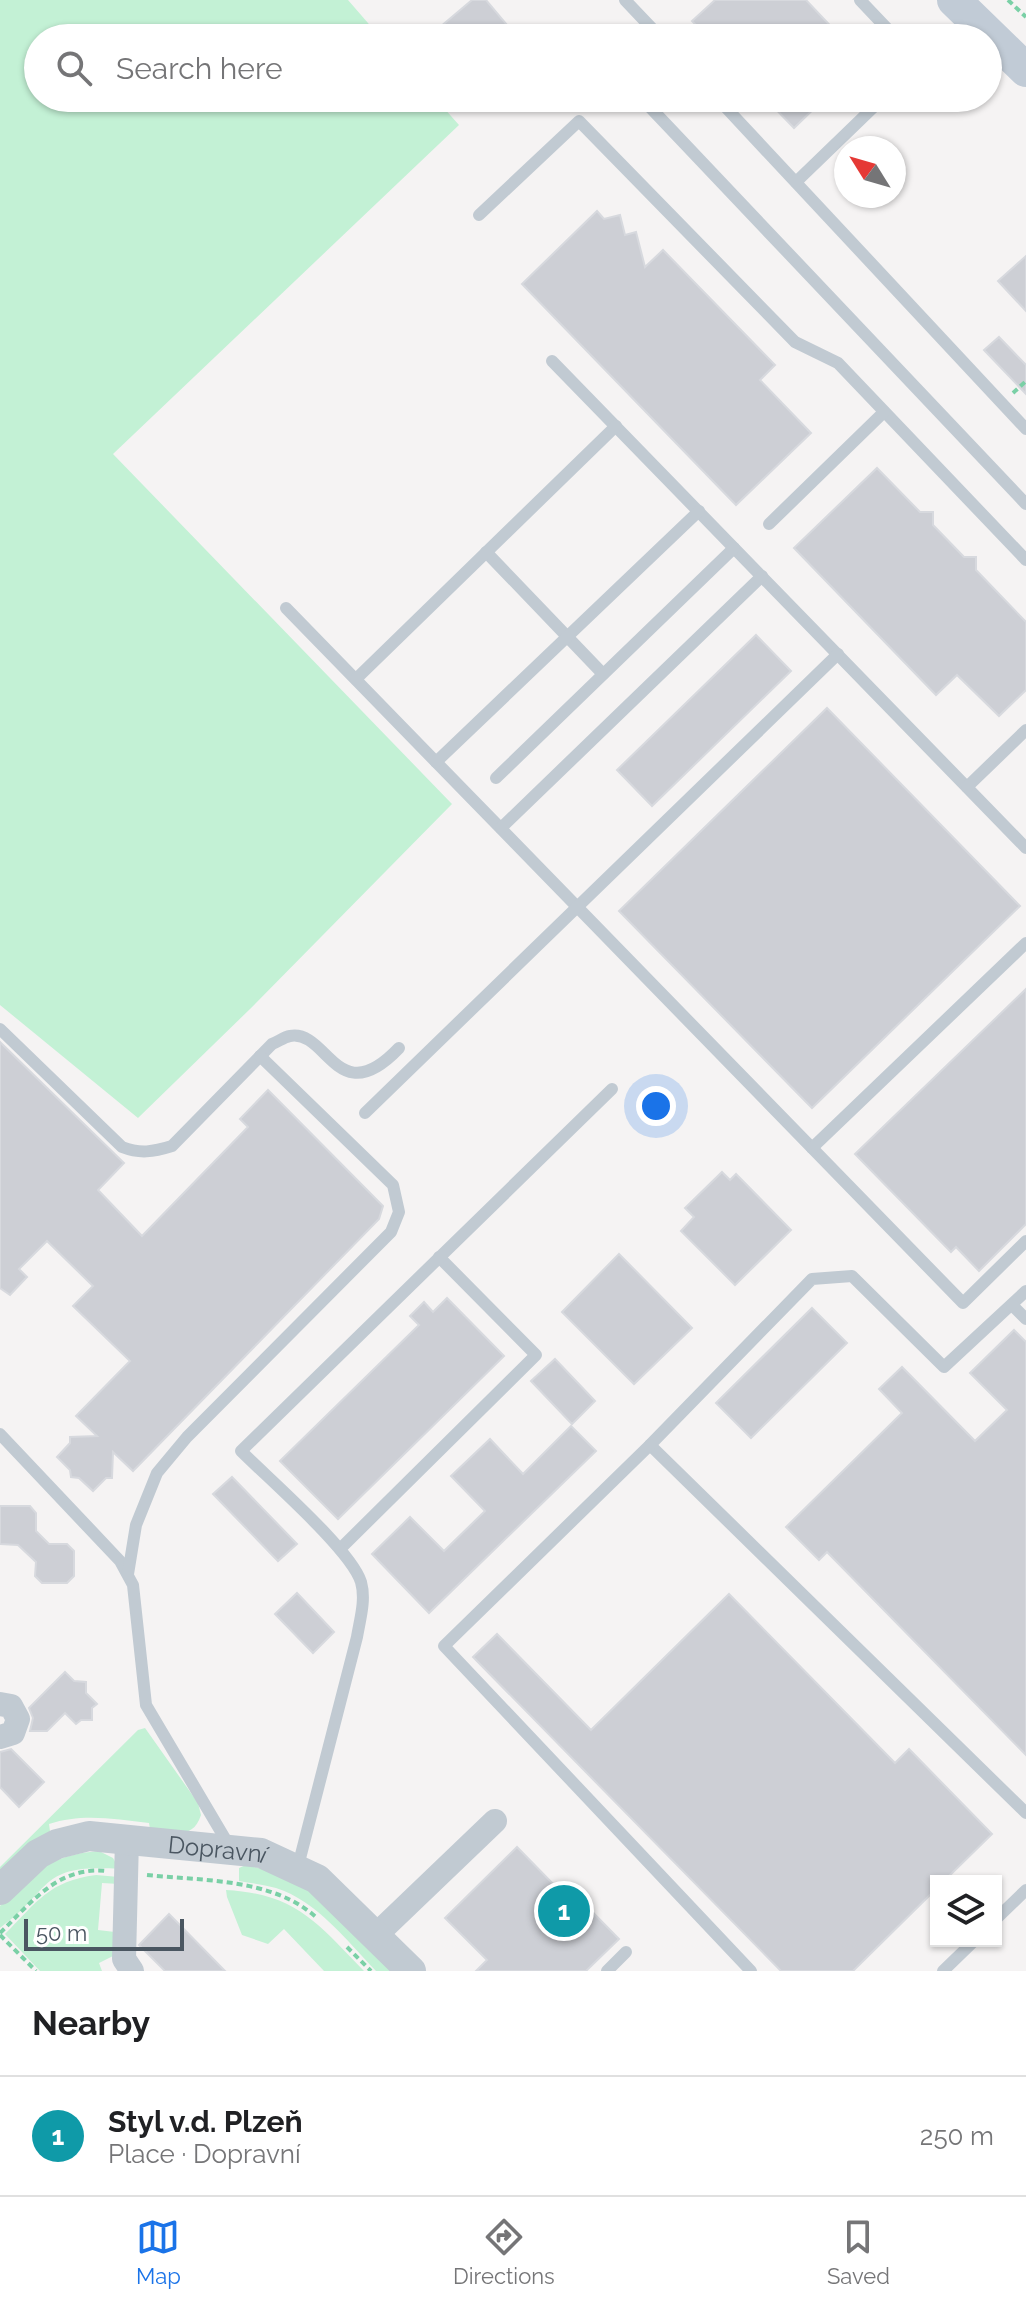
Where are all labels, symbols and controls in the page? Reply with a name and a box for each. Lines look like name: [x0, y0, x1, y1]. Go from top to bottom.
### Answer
search box: [24, 24, 1002, 112]
icon: search: [52, 46, 96, 90]
text: Search here: [116, 51, 283, 86]
north arrow: [834, 136, 906, 208]
your location: [636, 1086, 676, 1126]
street label: Dopravní: [167, 1829, 273, 1869]
map controls: [930, 1875, 1002, 1947]
button: layers: [930, 1875, 1002, 1947]
pin: 1: [538, 1881, 590, 1941]
scale bar: [24, 1915, 184, 1951]
text: 50 m: [36, 1920, 87, 1946]
text: Nearby: [32, 2003, 150, 2043]
text: Styl v.d. Plzeň: [108, 2104, 303, 2139]
text: 1: [52, 2121, 64, 2151]
text: 250 m: [920, 2121, 994, 2151]
text: Place · Dopravní: [108, 2139, 301, 2169]
tab: Map: [136, 2215, 181, 2289]
tab: Directions: [453, 2215, 555, 2289]
tab: Saved: [827, 2215, 890, 2289]

